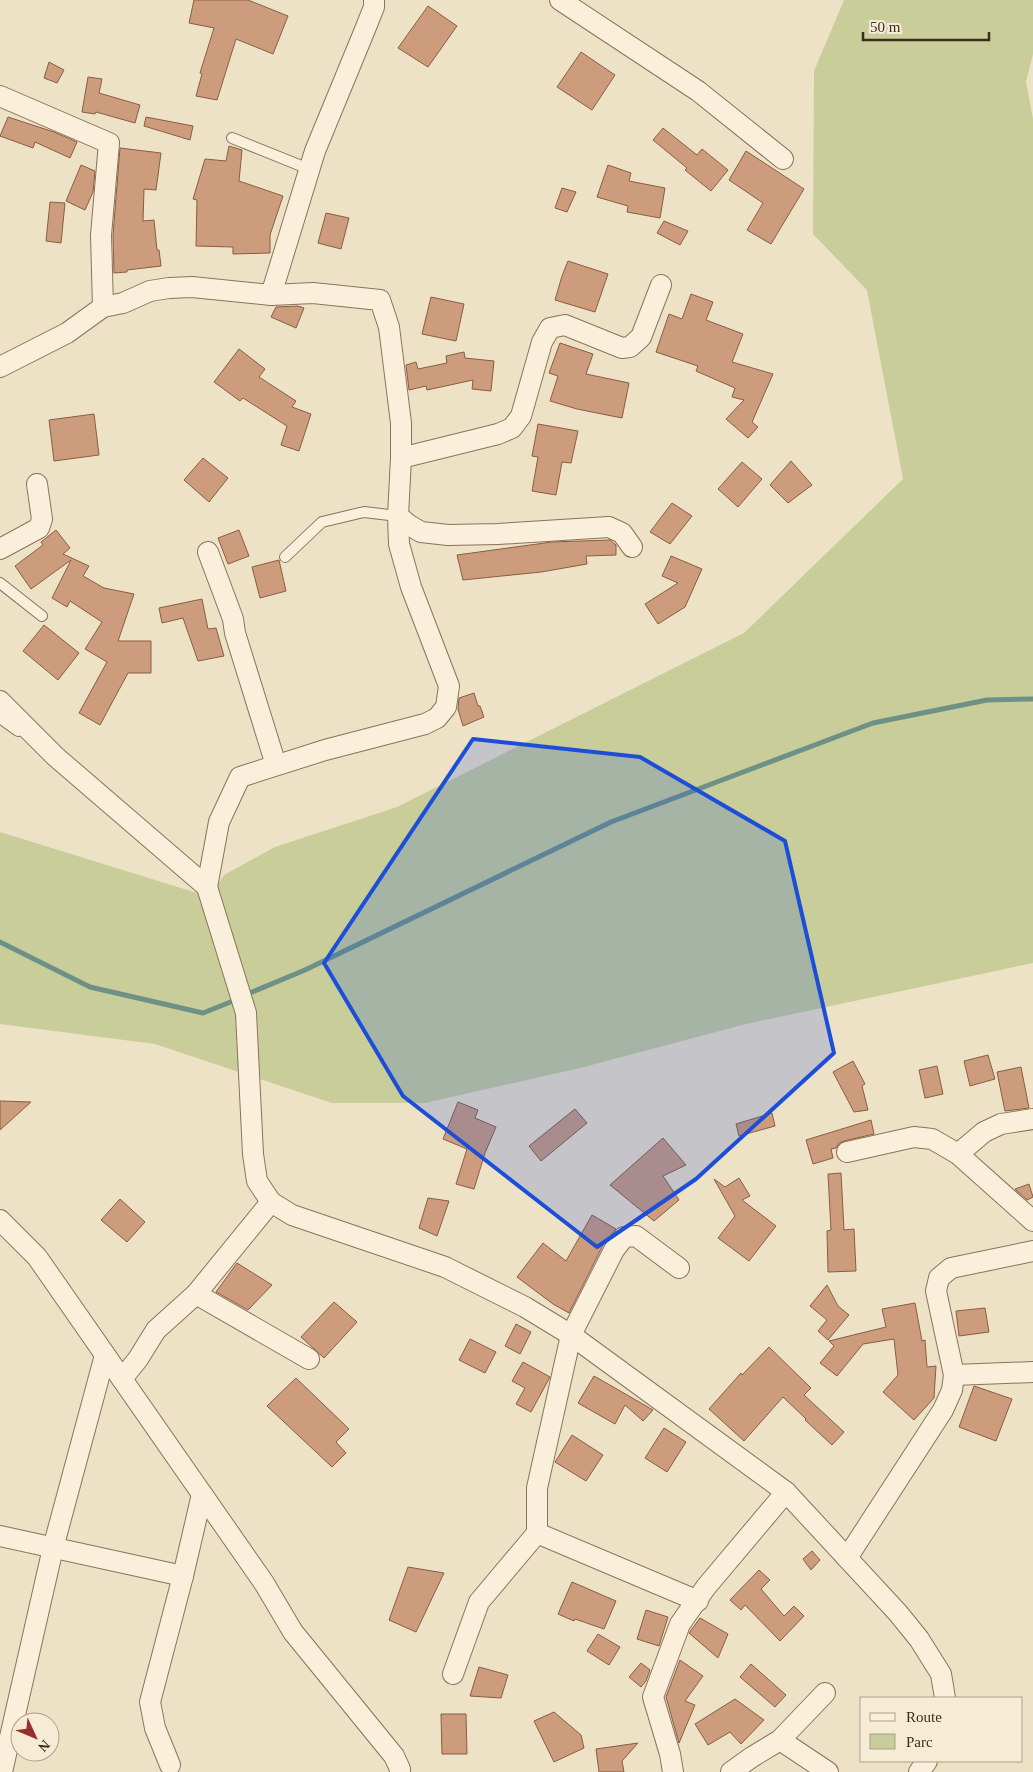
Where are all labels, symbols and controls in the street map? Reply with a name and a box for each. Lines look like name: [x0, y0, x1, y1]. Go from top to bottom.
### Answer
scale bar: [863, 10, 989, 42]
text: 50 m: [870, 19, 901, 35]
legend: [860, 1697, 1023, 1762]
text: Route: [906, 1709, 942, 1725]
north arrow: [10, 1712, 60, 1762]
text: Parc: [906, 1734, 933, 1750]
text: N: [35, 1737, 53, 1755]

